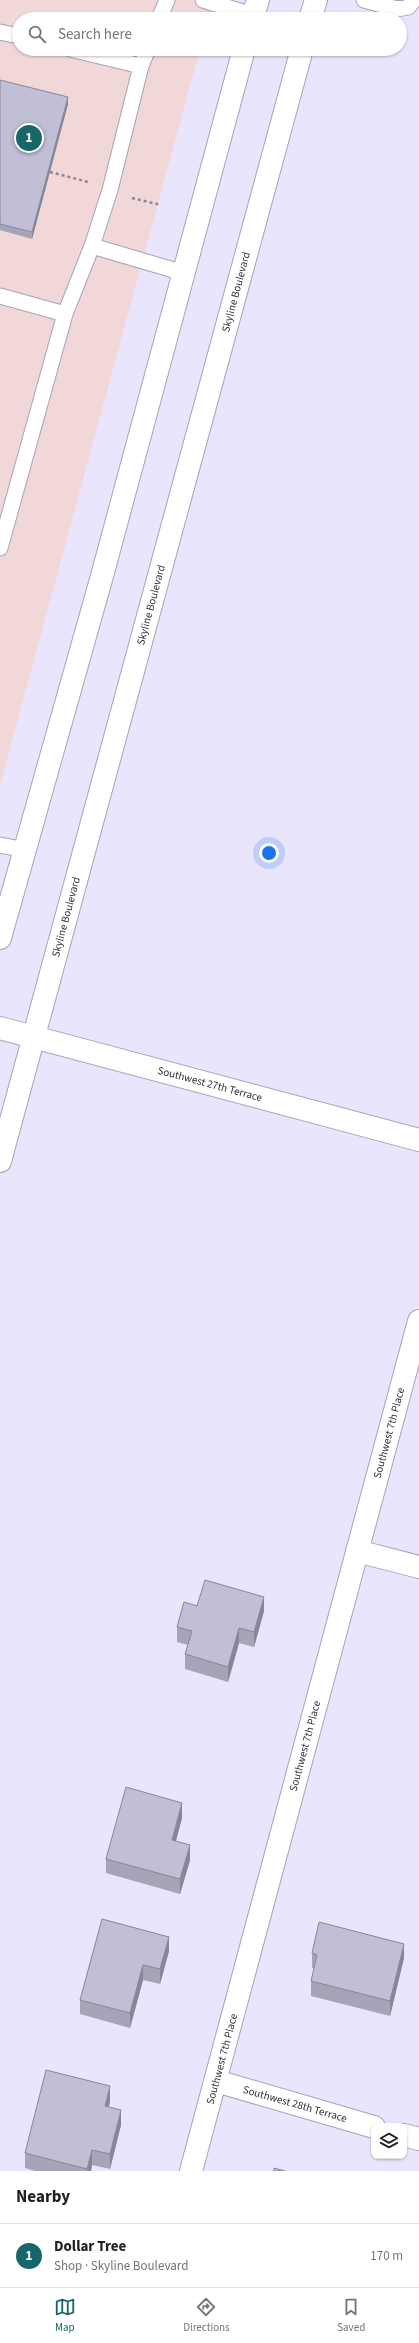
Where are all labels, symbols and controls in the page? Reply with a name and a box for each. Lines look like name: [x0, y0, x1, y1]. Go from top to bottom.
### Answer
search box: [12, 12, 407, 56]
icon: search: [26, 23, 48, 45]
text: Search here: [58, 24, 132, 45]
pin: 1: [16, 123, 42, 153]
street label: Skyline Boulevard: [218, 250, 254, 334]
street label: Skyline Boulevard: [133, 563, 169, 647]
your location: [259, 843, 279, 863]
street label: Skyline Boulevard: [48, 875, 84, 959]
street label: Southwest 27th Terrace: [156, 1063, 265, 1105]
street label: Southwest 7th Place: [370, 1385, 408, 1480]
street label: Southwest 7th Place: [286, 1698, 324, 1793]
street label: Southwest 7th Place: [203, 2011, 241, 2106]
street label: Southwest 28th Terrace: [241, 2082, 349, 2126]
map controls: [371, 2123, 407, 2159]
button: layers: [371, 2123, 407, 2159]
text: Nearby: [16, 2185, 70, 2209]
text: Dollar Tree: [54, 2236, 126, 2257]
text: 1: [26, 2247, 32, 2265]
text: 170 m: [370, 2247, 403, 2265]
text: Shop · Skyline Boulevard: [54, 2257, 188, 2275]
tab: Map: [54, 2296, 76, 2335]
tab: Directions: [183, 2296, 230, 2335]
tab: Saved: [337, 2296, 365, 2335]

